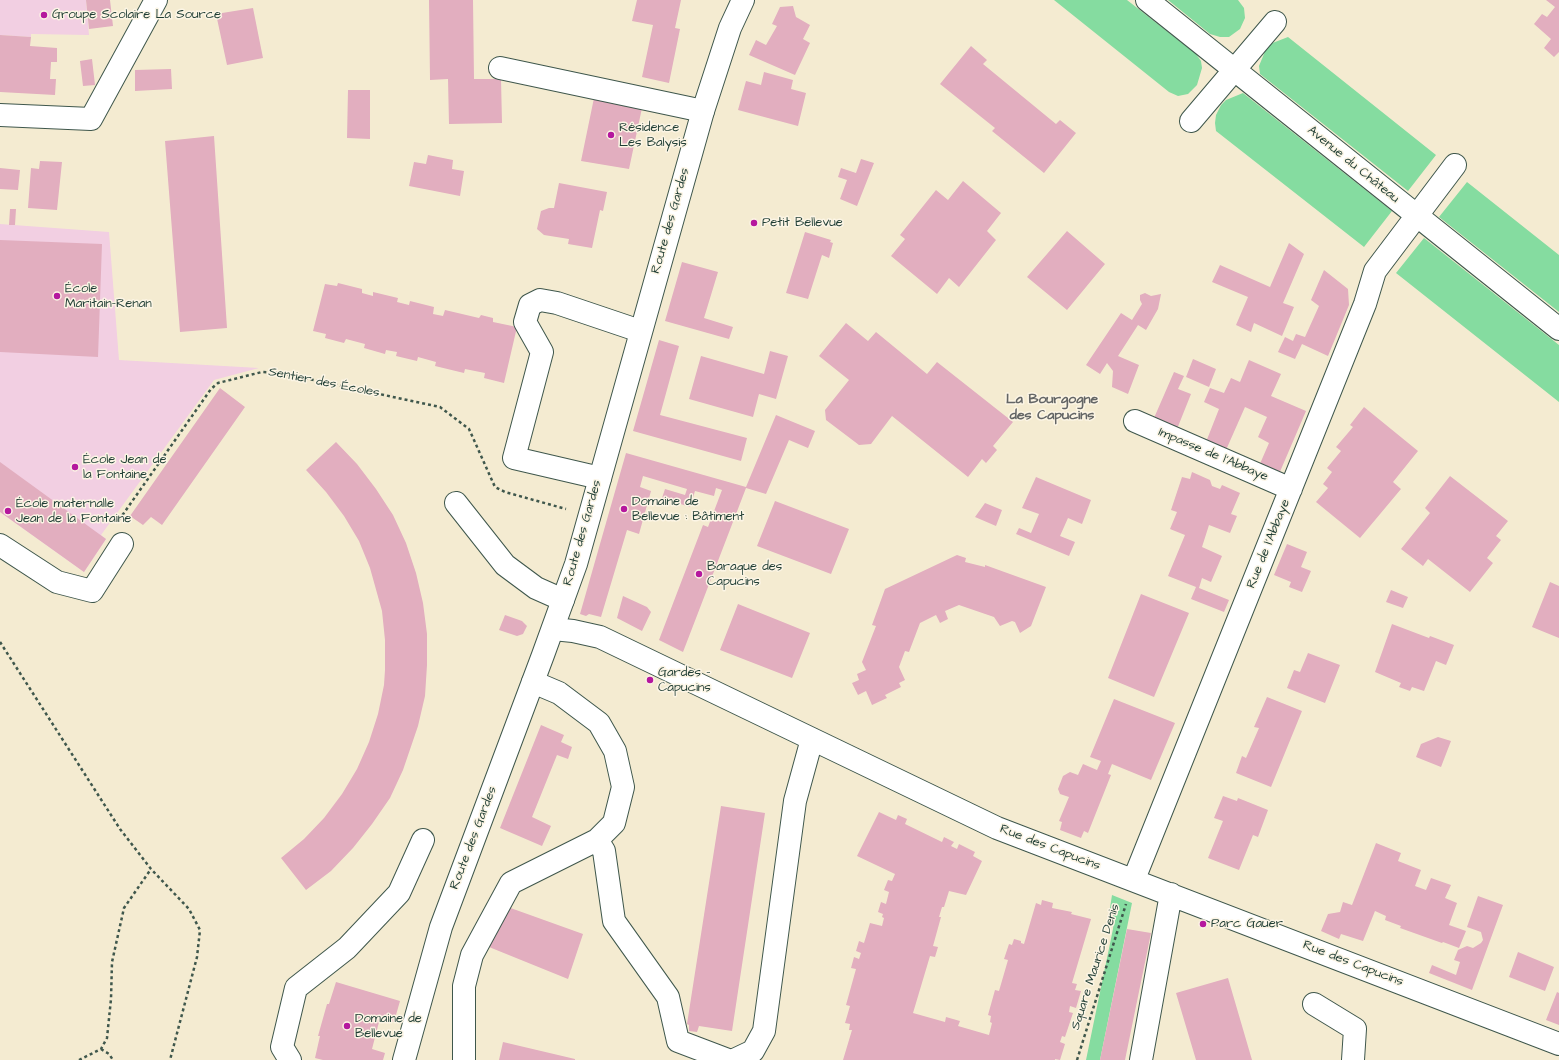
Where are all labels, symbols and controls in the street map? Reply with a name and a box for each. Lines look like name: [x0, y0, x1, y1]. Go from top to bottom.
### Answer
place label: Groupe Scolaire La Source: [52, 7, 221, 23]
marker: Groupe Scolaire La Source: [39, 10, 49, 20]
place label: Résidence Les Balysis: [619, 120, 687, 151]
street label: Avenue du Château: [1304, 123, 1402, 207]
marker: Résidence Les Balysis: [606, 130, 616, 140]
street label: Route des Gardes: [648, 166, 694, 276]
place label: Petit Bellevue: [762, 215, 843, 231]
marker: Petit Bellevue: [749, 218, 759, 228]
place label: École Maritain-Renan: [65, 281, 152, 312]
marker: École Maritain-Renan: [52, 291, 62, 301]
street label: Sentier des Écoles: [267, 365, 381, 401]
district label: La Bourgogne des Capucins: [1006, 392, 1098, 424]
street label: Impasse de l'Abbaye: [1156, 425, 1270, 485]
place label: École Jean de la Fontaine: [83, 452, 166, 483]
marker: École Jean de la Fontaine: [70, 462, 80, 472]
street label: Route des Gardes: [560, 478, 606, 588]
place label: Domaine de Bellevue : Bâtiment: [632, 494, 744, 525]
place label: École maternalle Jean de la Fontaine: [16, 496, 131, 527]
street label: Rue de l'Abbaye: [1244, 497, 1294, 591]
marker: Domaine de Bellevue : Bâtiment: [619, 504, 629, 514]
marker: École maternalle Jean de la Fontaine: [3, 506, 13, 516]
place label: Baraque des Capucins: [707, 559, 782, 590]
marker: Baraque des Capucins: [694, 569, 704, 579]
place label: Gardes - Capucins: [658, 665, 711, 696]
marker: Gardes - Capucins: [645, 675, 655, 685]
street label: Route des Gardes: [447, 784, 501, 892]
street label: Rue des Capucins: [998, 822, 1102, 874]
street label: Square Maurice Denis: [1068, 902, 1124, 1032]
place label: Parc Gauer: [1211, 916, 1283, 932]
marker: Parc Gauer: [1198, 919, 1208, 929]
street label: Rue des Capucins: [1301, 938, 1405, 990]
place label: Domaine de Bellevue: [355, 1011, 422, 1042]
marker: Domaine de Bellevue: [342, 1021, 352, 1031]

